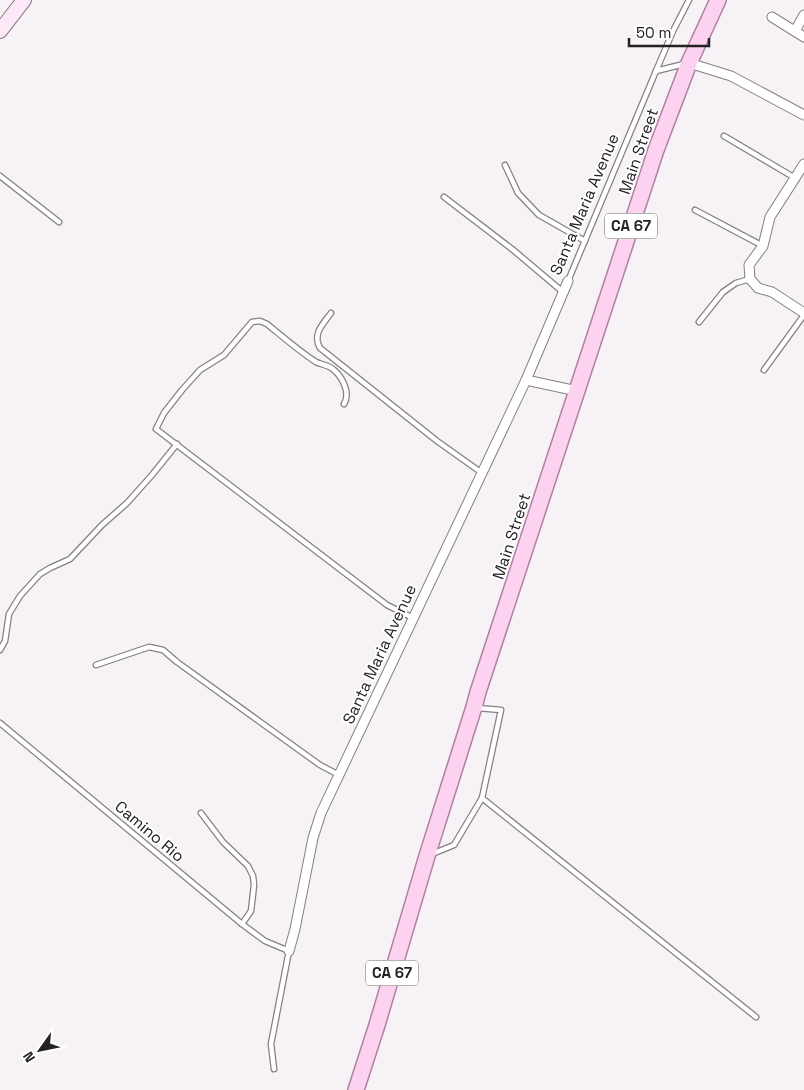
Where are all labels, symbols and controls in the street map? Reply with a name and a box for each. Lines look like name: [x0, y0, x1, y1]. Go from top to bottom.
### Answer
scale bar: [629, 15, 709, 47]
text: 50 m: [636, 23, 671, 42]
street label: Main Street: [614, 105, 663, 197]
street label: Santa Maria Avenue: [545, 130, 624, 278]
road number: CA 67: [605, 214, 657, 238]
street label: Main Street: [488, 490, 535, 582]
street label: Santa Maria Avenue: [338, 581, 421, 727]
street label: Camino Rio: [110, 796, 189, 867]
road number: CA 67: [366, 960, 418, 986]
north arrow: [15, 1025, 65, 1075]
text: N: [19, 1048, 39, 1066]

